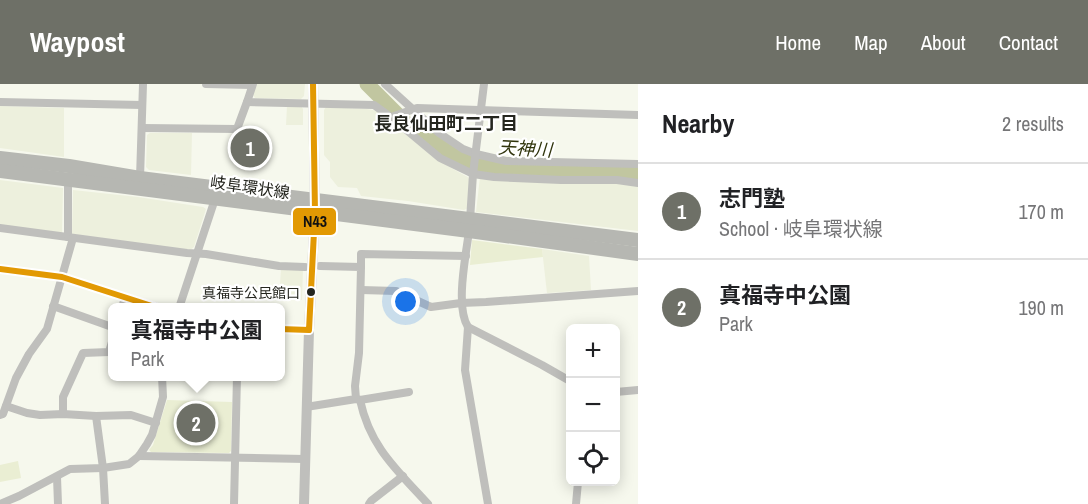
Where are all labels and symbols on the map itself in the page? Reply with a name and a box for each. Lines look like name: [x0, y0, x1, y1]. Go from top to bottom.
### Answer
district label: 長良仙田町二丁目: [374, 111, 518, 136]
pin: 1: [230, 126, 270, 170]
water label: 天神川: [497, 135, 555, 163]
street label: 岐阜環状線: [209, 171, 291, 203]
line badge: N43: [292, 207, 337, 236]
text: N43: [303, 210, 327, 232]
place label: 真福寺公民館口: [202, 284, 300, 302]
marker: 真福寺公民館口: [305, 286, 317, 298]
your location: [391, 287, 420, 316]
pin: 2: [176, 400, 216, 446]

